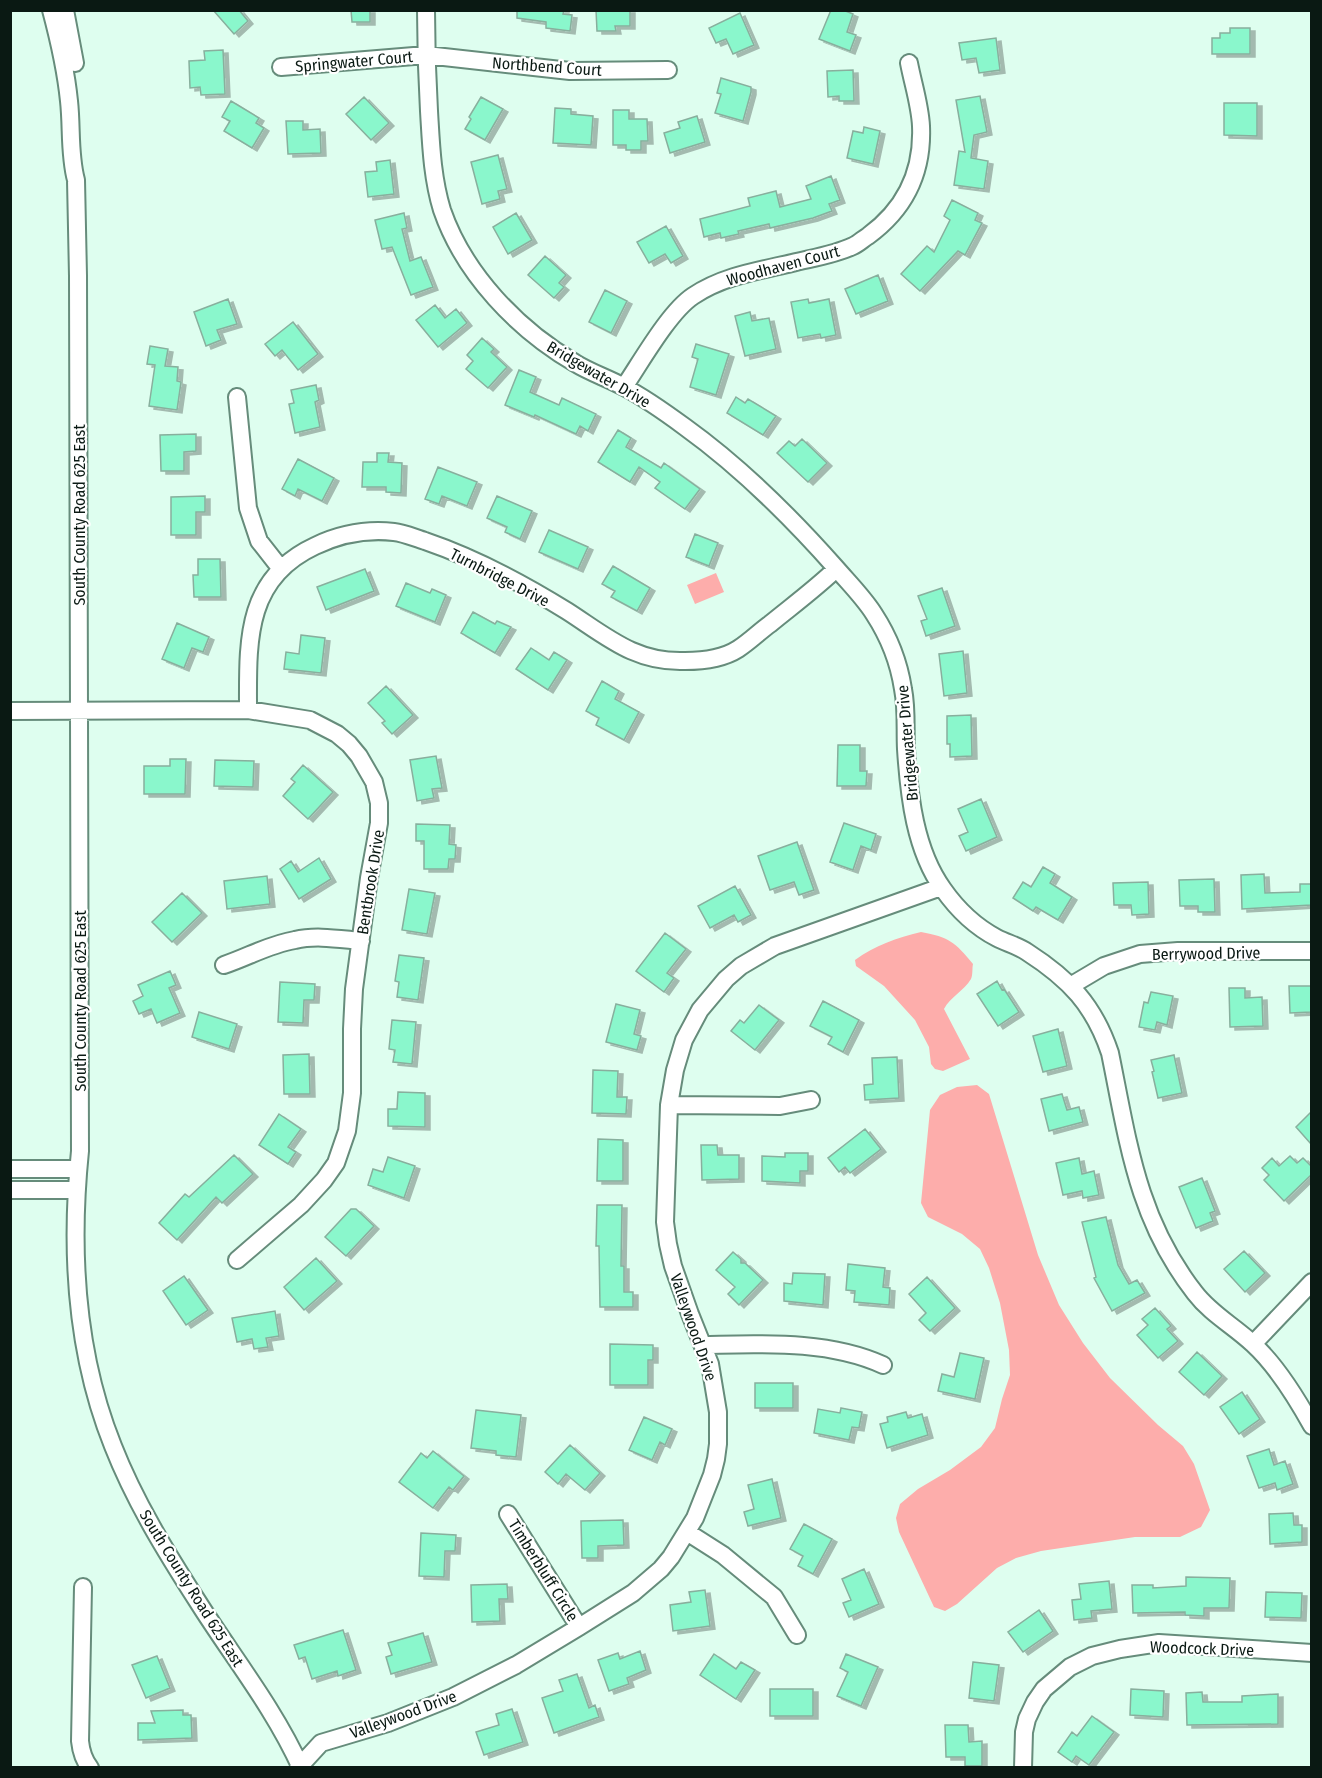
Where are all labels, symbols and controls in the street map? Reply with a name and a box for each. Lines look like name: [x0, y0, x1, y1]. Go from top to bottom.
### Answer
street label: Springwater Court: [295, 47, 414, 76]
street label: Northbend Court: [491, 53, 603, 80]
street label: Woodhaven Court: [725, 241, 842, 290]
street label: Bridgewater Drive: [544, 337, 654, 412]
street label: South County Road 625 East: [70, 424, 89, 606]
street label: Turnbridge Drive: [447, 544, 553, 611]
street label: Bridgewater Drive: [893, 684, 922, 802]
street label: Bentbrook Drive: [353, 828, 388, 936]
street label: South County Road 625 East: [71, 910, 90, 1092]
street label: Berrywood Drive: [1152, 943, 1261, 964]
street label: Valleywood Drive: [666, 1271, 721, 1383]
street label: South County Road 625 East: [135, 1506, 248, 1671]
street label: Timberbluff Circle: [505, 1516, 583, 1625]
street label: Woodcock Drive: [1150, 1637, 1254, 1660]
street label: Valleywood Drive: [347, 1686, 459, 1743]

